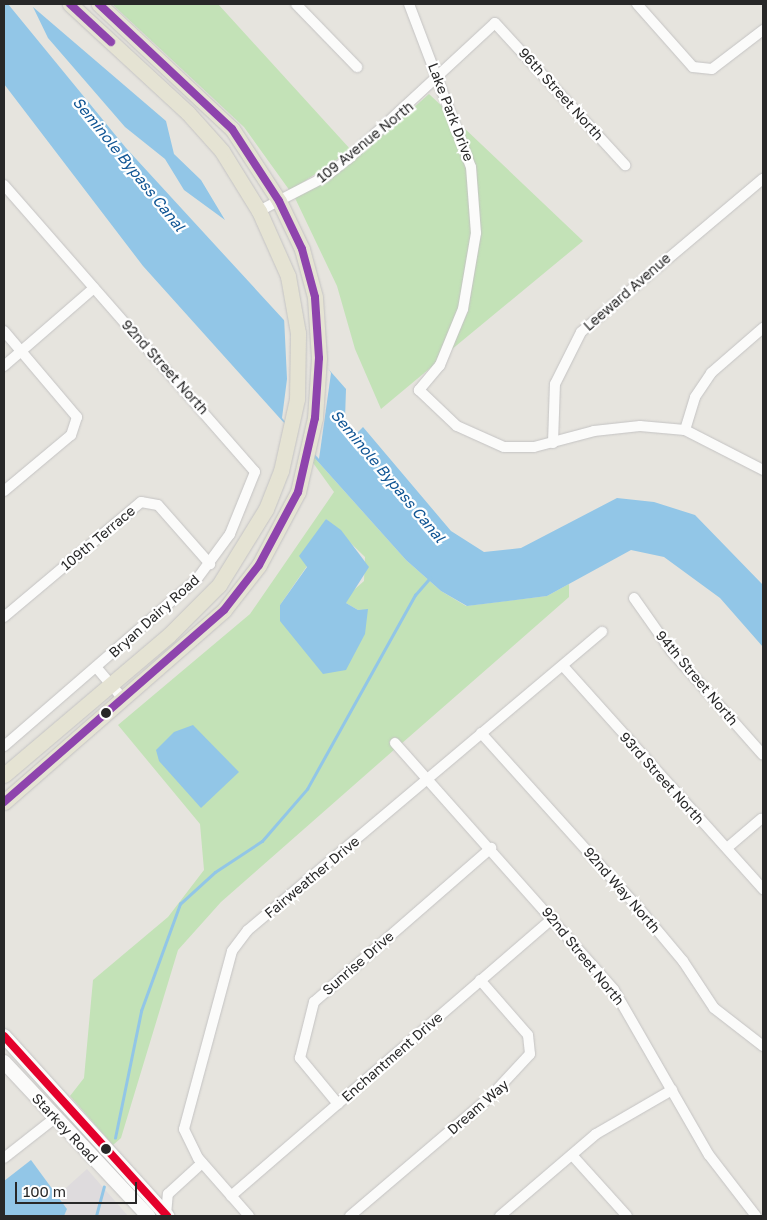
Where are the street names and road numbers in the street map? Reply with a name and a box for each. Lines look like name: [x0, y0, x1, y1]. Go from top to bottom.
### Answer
street label: 96th Street North: [515, 44, 607, 144]
street label: Lake Park Drive: [425, 61, 477, 163]
street label: 109 Avenue North: [313, 98, 417, 186]
street label: Leeward Avenue: [580, 250, 674, 334]
street label: 92nd Street North: [118, 316, 212, 418]
street label: 109th Terrace: [58, 502, 138, 574]
street label: Bryan Dairy Road: [105, 571, 203, 661]
street label: 94th Street North: [652, 627, 742, 729]
street label: 93rd Street North: [616, 729, 708, 827]
street label: Fairweather Drive: [261, 832, 363, 922]
street label: 92nd Way North: [580, 844, 664, 936]
street label: 92nd Street North: [538, 904, 628, 1008]
street label: Sunrise Drive: [319, 927, 397, 999]
street label: Enchantment Drive: [338, 1009, 446, 1105]
street label: Dream Way: [444, 1076, 512, 1138]
street label: Starkey Road: [29, 1090, 101, 1166]

